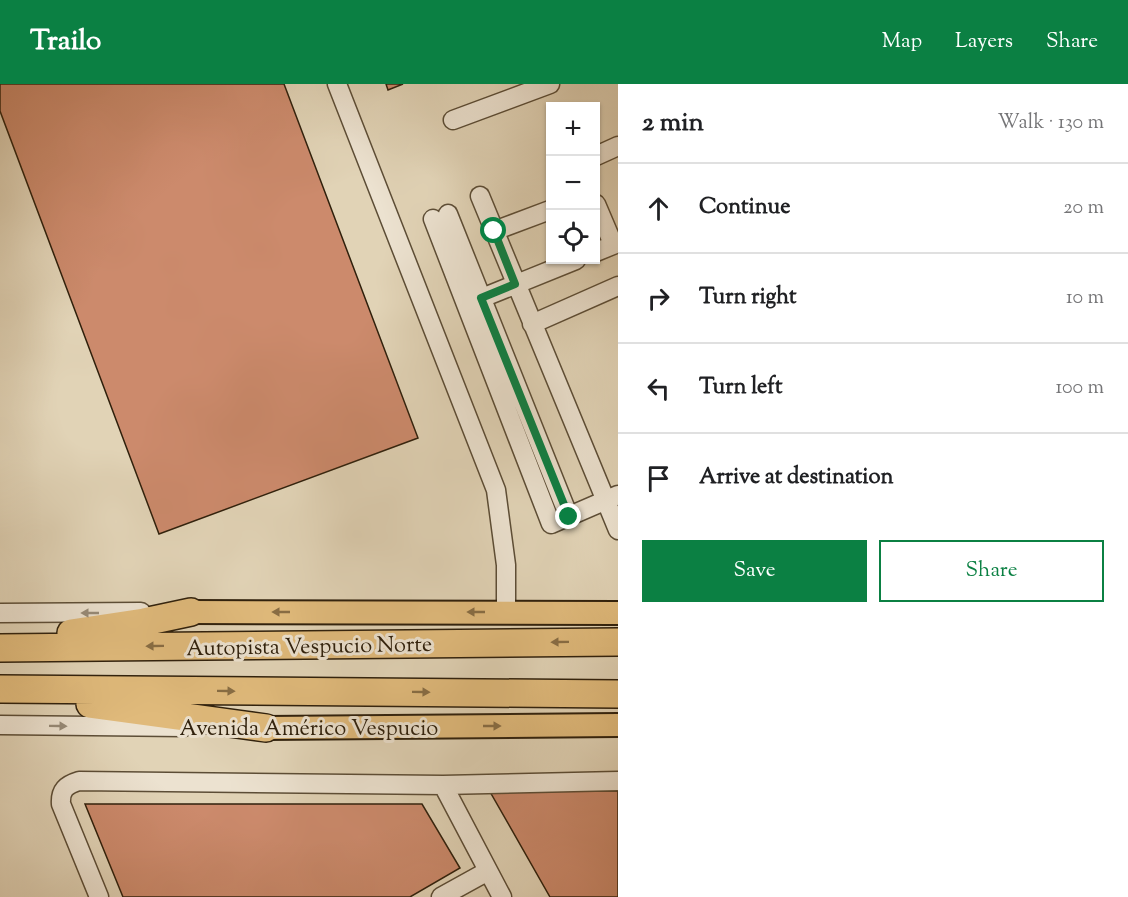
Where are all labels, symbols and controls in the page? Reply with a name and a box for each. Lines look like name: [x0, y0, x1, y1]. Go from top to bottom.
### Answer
text: Trailo: [30, 22, 101, 62]
text: Map: [882, 27, 922, 57]
text: Layers: [955, 27, 1013, 57]
text: Share: [1046, 27, 1098, 57]
map controls: [546, 102, 600, 264]
button: +: [546, 102, 600, 156]
text: 2 min: [642, 105, 704, 142]
text: Walk · 130 m: [997, 109, 1104, 138]
button: −: [546, 156, 600, 210]
icon: ahead: [642, 192, 675, 225]
text: Continue: [699, 192, 790, 224]
text: 20 m: [1063, 194, 1104, 223]
button: locate: [546, 210, 600, 264]
route start: [480, 217, 506, 243]
icon: right: [642, 282, 675, 315]
text: Turn right: [699, 282, 796, 314]
text: 10 m: [1066, 284, 1104, 313]
icon: left: [642, 372, 675, 405]
text: Turn left: [699, 372, 782, 404]
text: 100 m: [1055, 374, 1104, 403]
icon: arrive: [642, 462, 675, 495]
text: Arrive at destination: [699, 462, 894, 494]
route end: [555, 503, 581, 529]
button: Save: [642, 540, 867, 602]
button: Share: [879, 540, 1104, 602]
one-way arrow: [271, 607, 290, 617]
one-way arrow: [466, 607, 485, 617]
one-way arrow: [81, 608, 100, 617]
street label: Autopista Vespucio Norte: [186, 630, 432, 666]
one-way arrow: [550, 637, 569, 647]
one-way arrow: [145, 642, 164, 651]
one-way arrow: [217, 686, 236, 696]
one-way arrow: [412, 688, 431, 697]
street label: Avenida Américo Vespucio: [180, 714, 438, 746]
one-way arrow: [49, 721, 68, 731]
one-way arrow: [483, 721, 502, 731]

